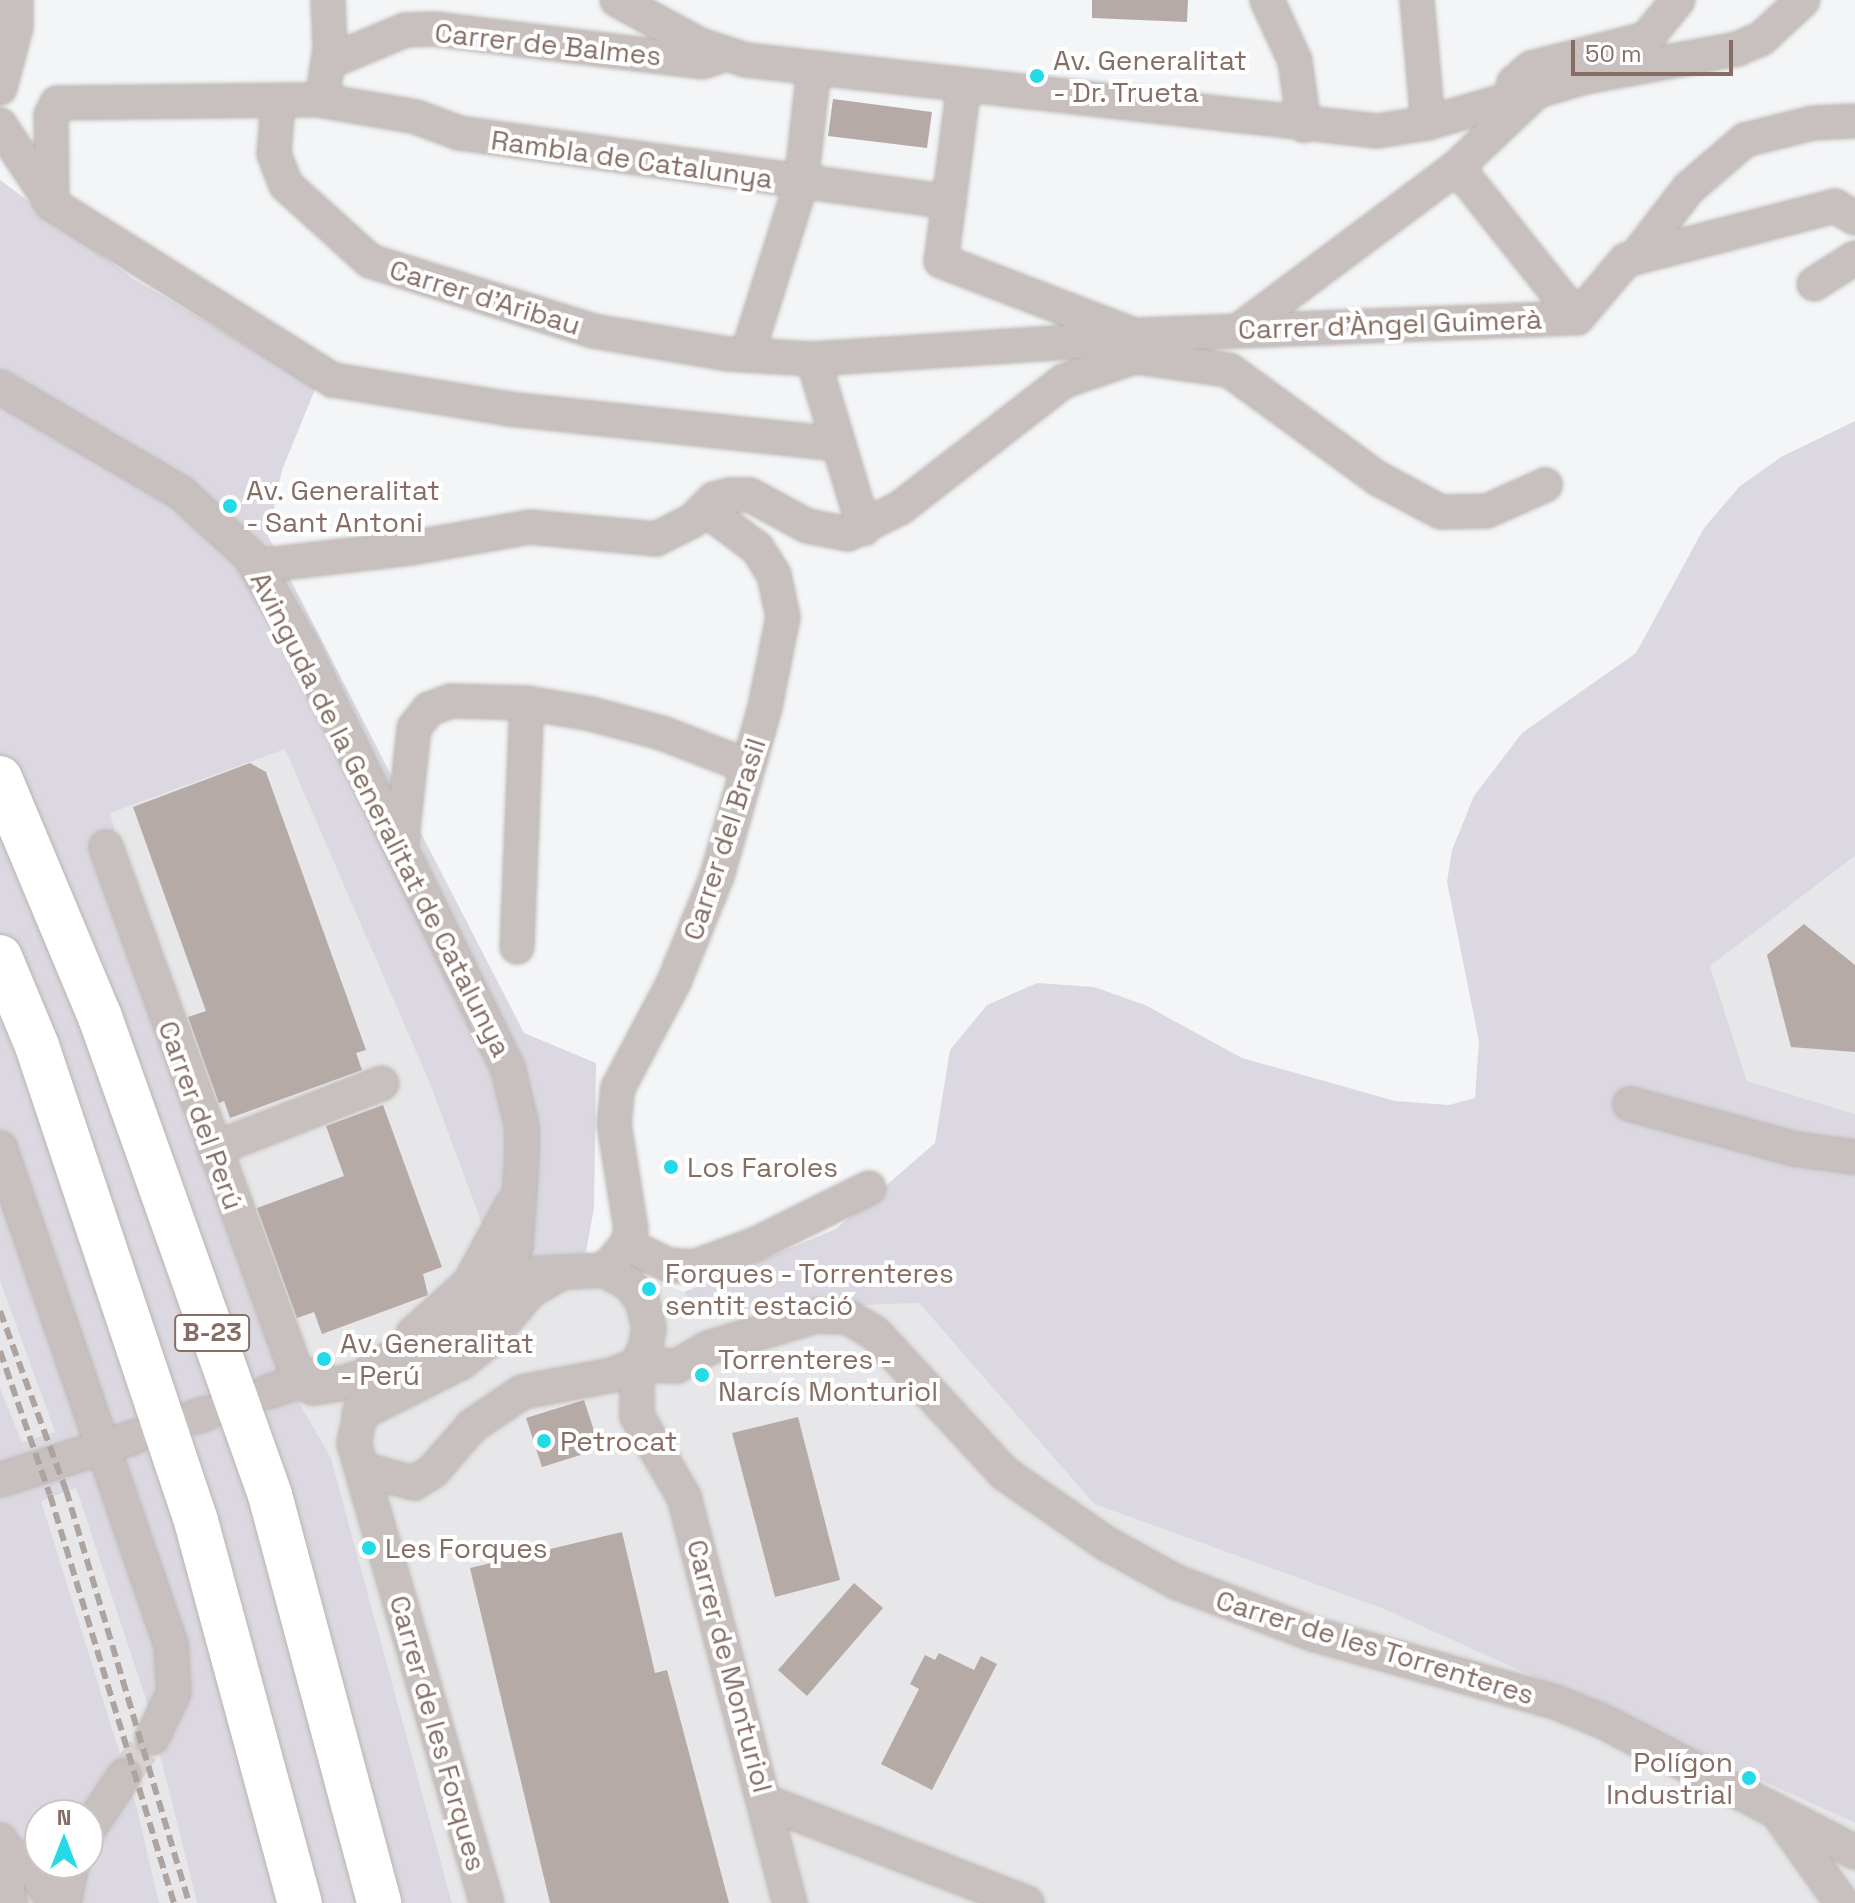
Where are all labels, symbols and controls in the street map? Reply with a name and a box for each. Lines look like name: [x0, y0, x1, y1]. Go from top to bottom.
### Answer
street label: Carrer de Balmes: [433, 15, 663, 73]
scale bar: [1575, 24, 1737, 74]
text: 50 m: [1585, 38, 1642, 69]
place label: Av. Generalitat - Dr. Trueta: [1053, 43, 1248, 109]
marker: Av. Generalitat - Dr. Trueta: [1028, 67, 1046, 85]
street label: Rambla de Catalunya: [489, 123, 775, 195]
street label: Carrer d'Aribau: [386, 252, 584, 342]
street label: Carrer d'Àngel Guimerà: [1237, 302, 1543, 346]
place label: Av. Generalitat - Sant Antoni: [246, 473, 441, 539]
marker: Av. Generalitat - Sant Antoni: [221, 497, 239, 515]
street label: Avinguda de la Generalitat de Catalunya: [244, 566, 518, 1062]
street label: Carrer del Brasil: [675, 734, 773, 944]
street label: Carrer del Perú: [151, 1016, 251, 1214]
place label: Los Faroles: [687, 1150, 838, 1184]
marker: Los Faroles: [662, 1158, 680, 1176]
place label: Forques - Torrenteres sentit estació: [665, 1256, 956, 1322]
marker: Forques - Torrenteres sentit estació: [640, 1280, 658, 1298]
road number: B-23: [174, 1311, 250, 1355]
place label: Av. Generalitat - Perú: [340, 1326, 535, 1392]
place label: Torrenteres - Narcís Monturiol: [718, 1342, 938, 1408]
marker: Av. Generalitat - Perú: [315, 1350, 333, 1368]
marker: Torrenteres - Narcís Monturiol: [693, 1366, 711, 1384]
place label: Petrocat: [560, 1424, 677, 1458]
marker: Petrocat: [535, 1432, 553, 1450]
place label: Les Forques: [385, 1531, 548, 1565]
street label: Carrer de Monturiol: [680, 1536, 780, 1796]
marker: Les Forques: [360, 1539, 378, 1557]
street label: Carrer de les Torrenteres: [1212, 1582, 1538, 1712]
street label: Carrer de les Forques: [383, 1591, 493, 1875]
place label: Polígon Industrial: [1606, 1745, 1733, 1811]
marker: Polígon Industrial: [1740, 1769, 1758, 1787]
north arrow: [24, 1799, 104, 1879]
text: N: [57, 1803, 71, 1831]

